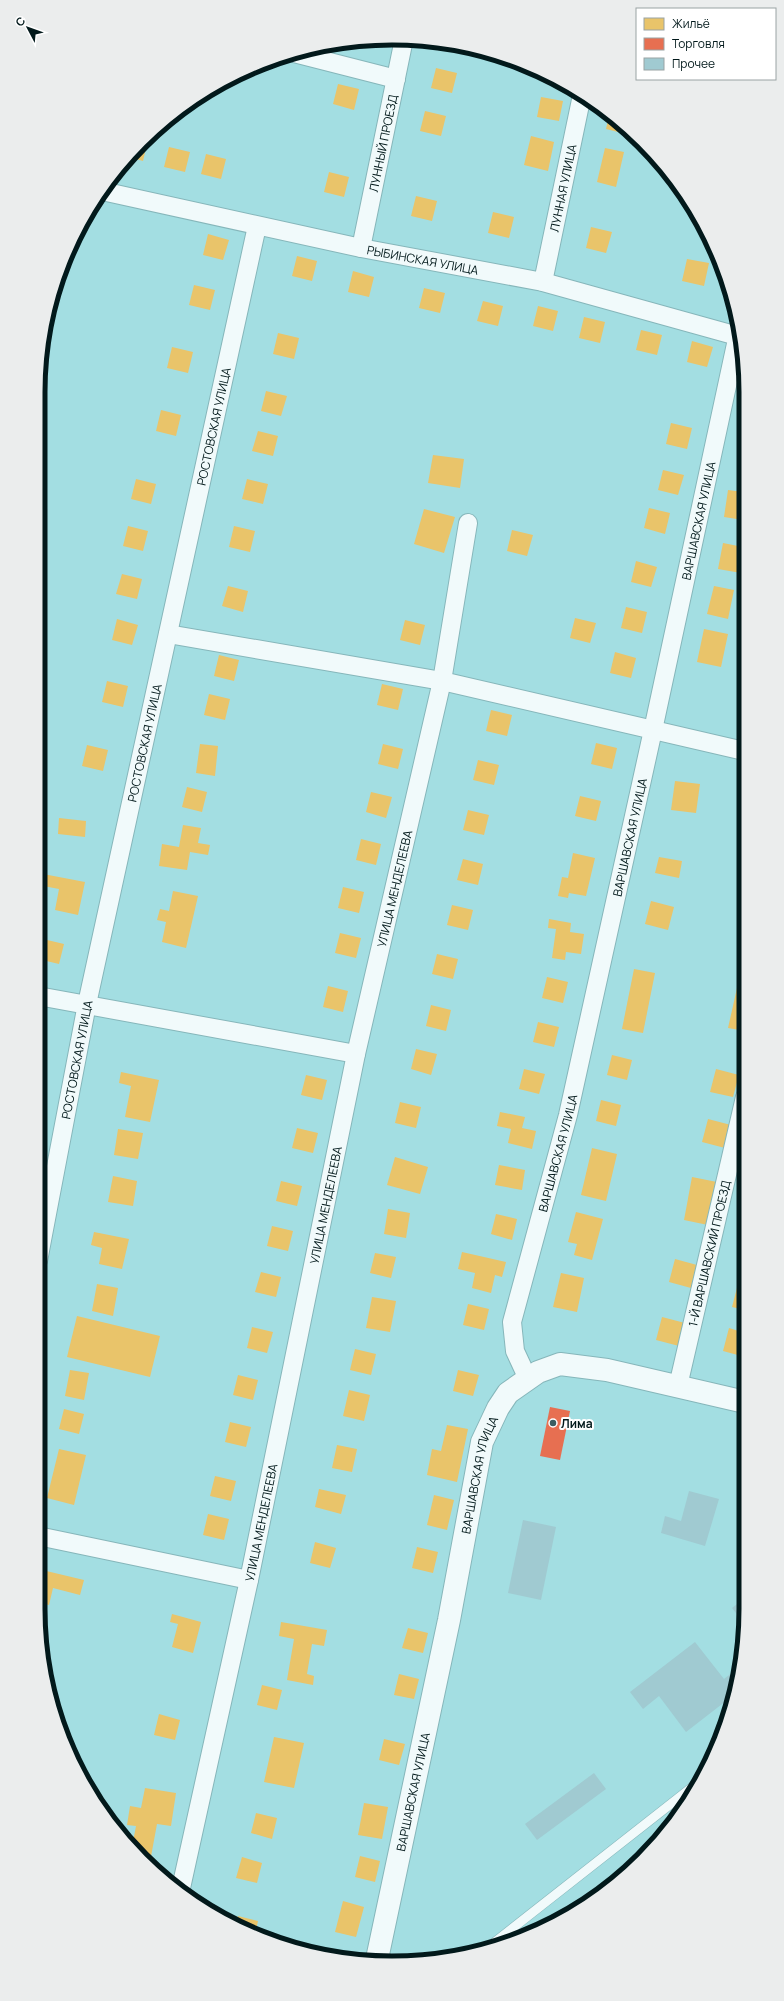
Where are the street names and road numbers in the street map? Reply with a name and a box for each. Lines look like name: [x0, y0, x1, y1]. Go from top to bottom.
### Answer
street label: ЛУННЫЙ ПРОЕЗД: [364, 93, 401, 193]
street label: ЛУННАЯ УЛИЦА: [545, 142, 580, 234]
street label: РЫБИНСКАЯ УЛИЦА: [366, 241, 480, 278]
street label: РОСТОВСКАЯ УЛИЦА: [192, 365, 234, 487]
street label: ВАРШАВСКАЯ УЛИЦА: [677, 459, 719, 581]
street label: РОСТОВСКАЯ УЛИЦА: [123, 682, 165, 803]
street label: ВАРШАВСКАЯ УЛИЦА: [608, 776, 651, 898]
street label: УЛИЦА МЕНДЕЛЕЕВА: [372, 828, 416, 949]
street label: РОСТОВСКАЯ УЛИЦА: [57, 998, 96, 1120]
street label: ВАРШАВСКАЯ УЛИЦА: [534, 1092, 581, 1214]
street label: УЛИЦА МЕНДЕЛЕЕВА: [305, 1144, 346, 1265]
street label: 1-Й ВАРШАВСКИЙ ПРОЕЗД: [684, 1179, 734, 1328]
street label: ВАРШАВСКАЯ УЛИЦА: [457, 1413, 502, 1535]
street label: УЛИЦА МЕНДЕЛЕЕВА: [240, 1462, 281, 1583]
street label: ВАРШАВСКАЯ УЛИЦА: [392, 1730, 433, 1853]

